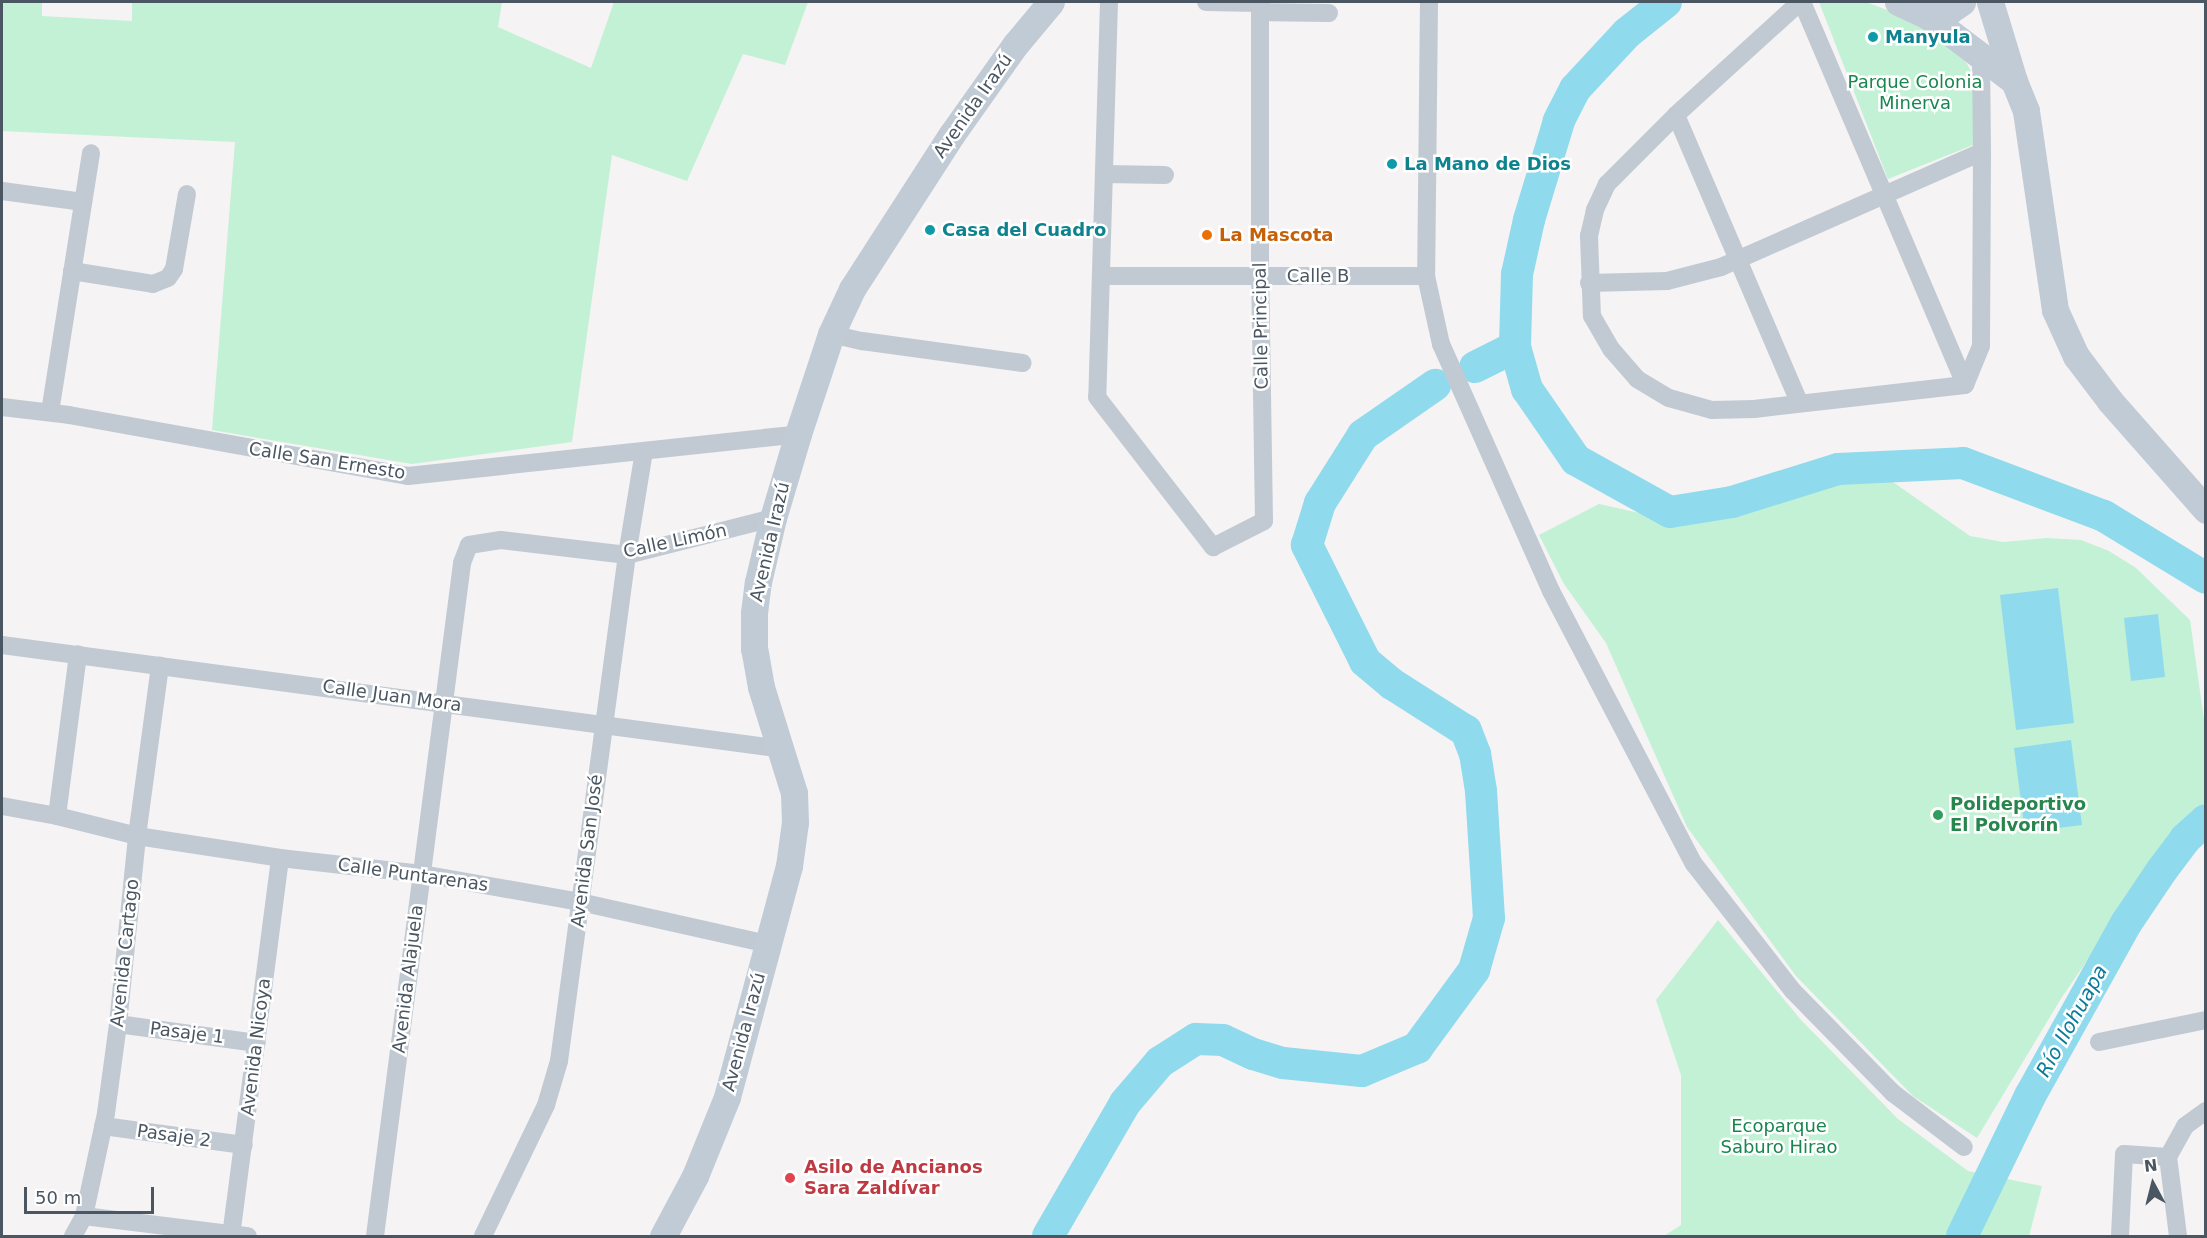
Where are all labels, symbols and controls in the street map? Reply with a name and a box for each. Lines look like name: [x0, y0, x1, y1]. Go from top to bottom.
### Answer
place label: Manyula: [1885, 26, 1971, 48]
marker: Manyula: [1866, 30, 1880, 44]
street label: Avenida Irazú: [929, 50, 1017, 162]
park label: Parque Colonia Minerva: [1848, 72, 1982, 115]
place label: La Mano de Dios: [1404, 153, 1571, 175]
marker: La Mano de Dios: [1385, 157, 1399, 171]
place label: Casa del Cuadro: [942, 219, 1106, 241]
marker: Casa del Cuadro: [923, 223, 937, 237]
place label: La Mascota: [1219, 224, 1333, 246]
marker: La Mascota: [1200, 228, 1214, 242]
street label: Calle Principal: [1249, 262, 1273, 390]
street label: Calle B: [1287, 265, 1349, 287]
street label: Calle San Ernesto: [247, 438, 407, 484]
street label: Avenida Irazú: [746, 480, 794, 604]
street label: Calle Limón: [621, 519, 729, 563]
street label: Calle Juan Mora: [321, 676, 463, 716]
street label: Avenida San José: [567, 773, 607, 929]
place label: Polideportivo El Polvorín: [1950, 794, 2086, 836]
marker: Polideportivo El Polvorín: [1931, 808, 1945, 822]
street label: Calle Puntarenas: [336, 854, 490, 896]
street label: Avenida Cartago: [106, 878, 144, 1028]
street label: Avenida Alajuela: [388, 904, 428, 1054]
water label: Río Ilohuapa: [2031, 961, 2113, 1081]
street label: Avenida Irazú: [718, 970, 770, 1094]
street label: Avenida Nicoya: [237, 977, 275, 1117]
street label: Pasaje 1: [149, 1018, 225, 1048]
park label: Ecoparque Saburo Hirao: [1720, 1116, 1838, 1158]
street label: Pasaje 2: [135, 1120, 213, 1152]
north arrow: [2123, 1154, 2183, 1214]
text: N: [2143, 1155, 2159, 1176]
place label: Asilo de Ancianos Sara Zaldívar: [804, 1157, 983, 1200]
marker: Asilo de Ancianos Sara Zaldívar: [781, 1169, 799, 1187]
scale bar: [27, 1175, 158, 1213]
text: 50 m: [35, 1187, 81, 1208]

